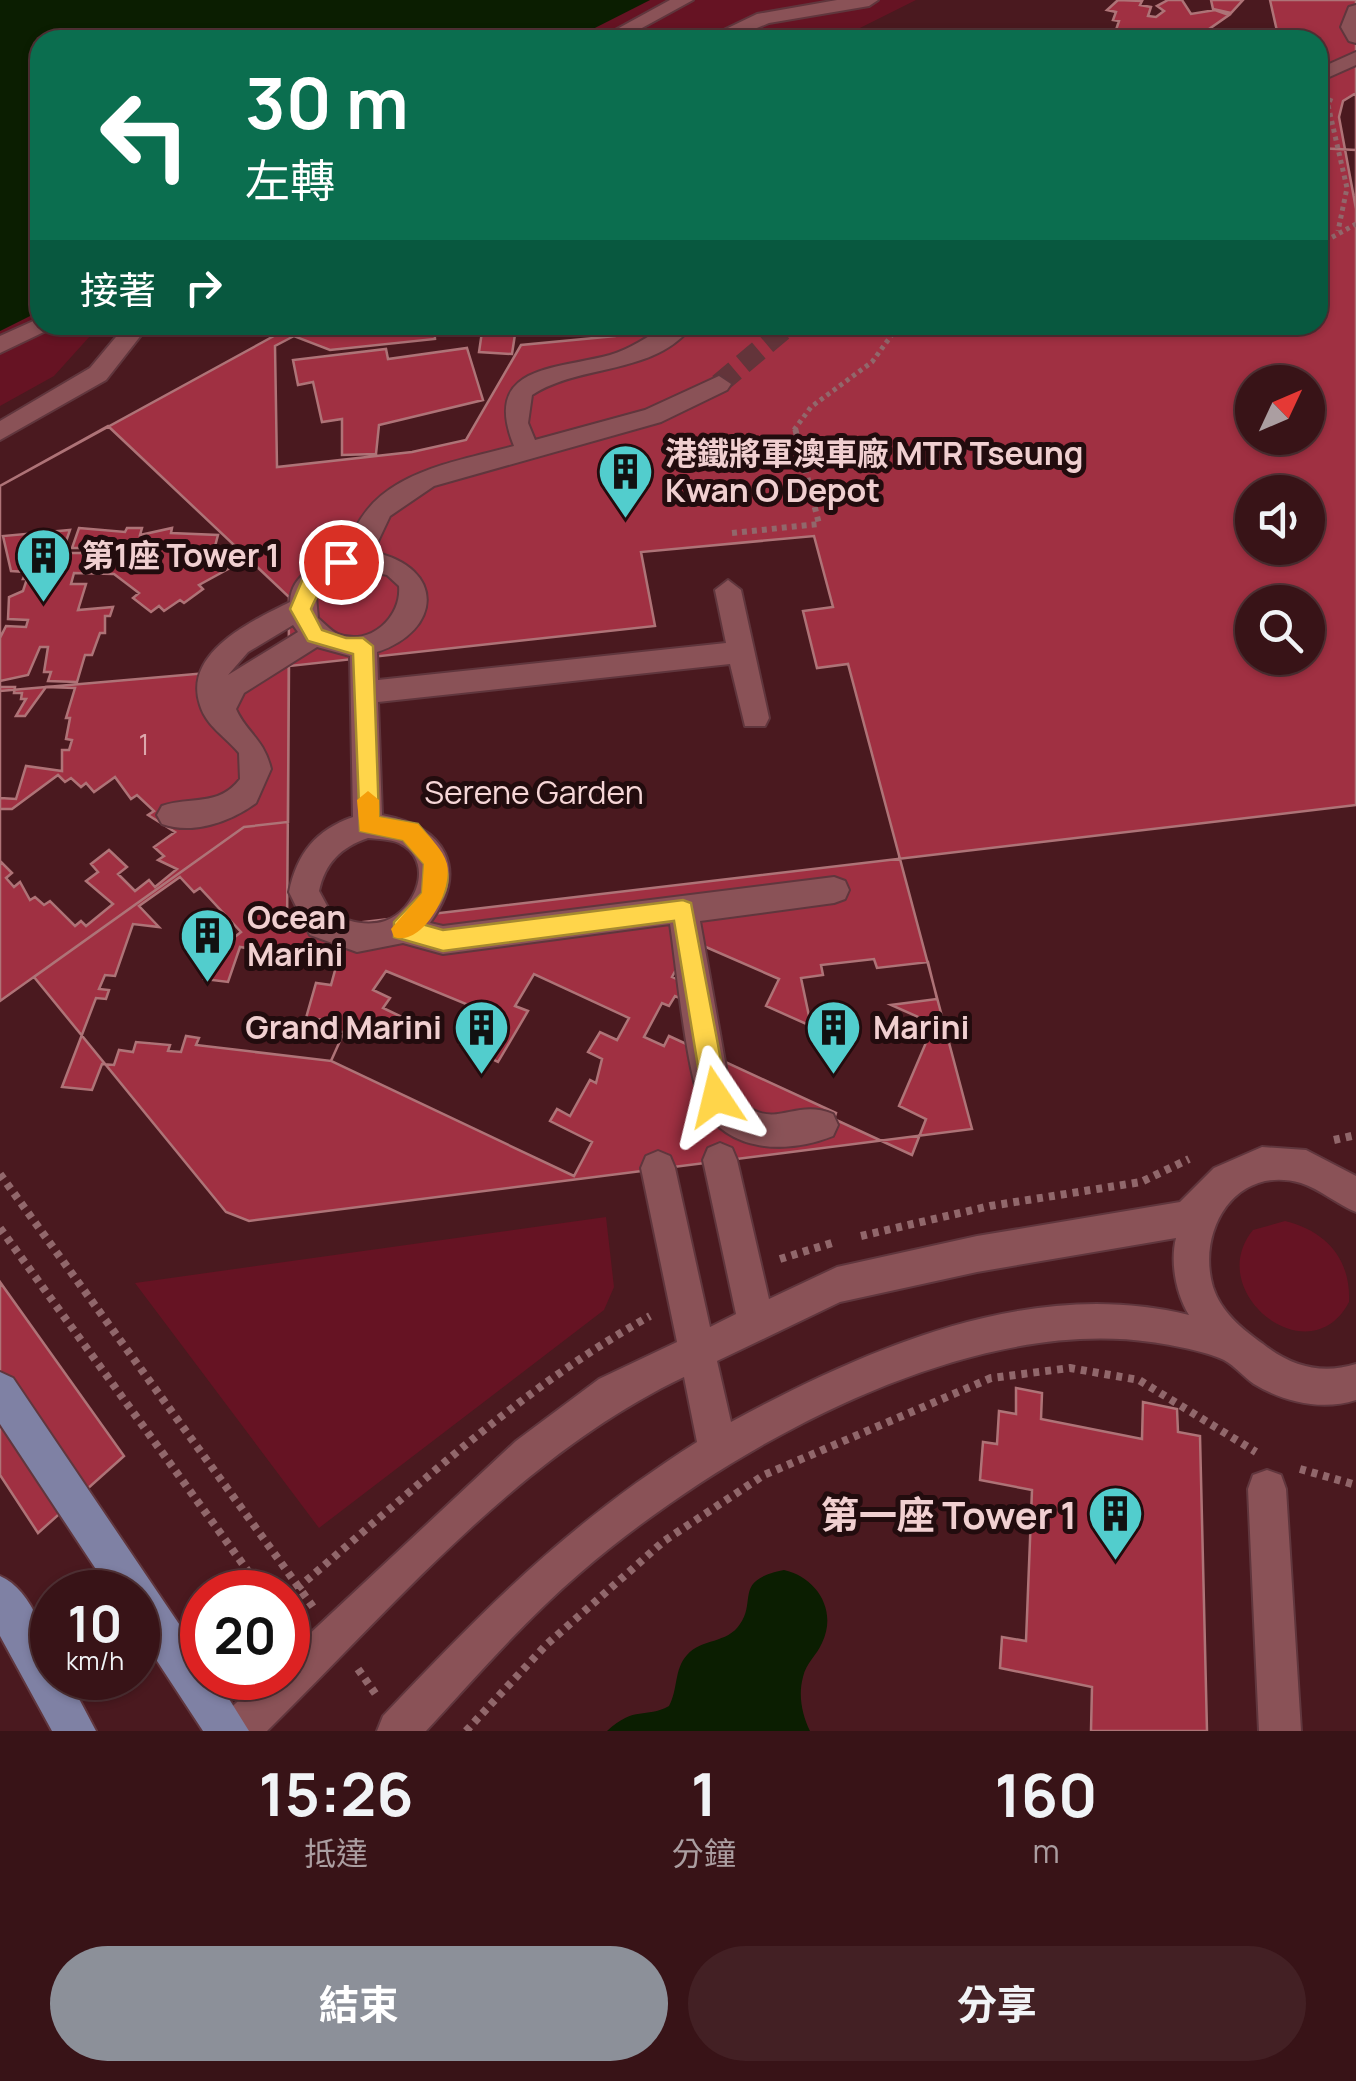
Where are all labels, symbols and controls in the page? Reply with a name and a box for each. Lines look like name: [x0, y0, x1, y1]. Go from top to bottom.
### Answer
text: 30 m: [245, 54, 409, 150]
icon: left: [80, 70, 210, 200]
text: 左轉: [245, 149, 335, 211]
icon: right: [176, 260, 231, 315]
text: 接著: [80, 263, 156, 315]
north arrow: [1235, 365, 1325, 455]
map controls: [1235, 365, 1325, 675]
place label: 港鐵將軍澳車廠 MTR Tseung Kwan O Depot: [665, 431, 1084, 512]
building icon: 港鐵將軍澳車廠 MTR Tseung Kwan O Depot: [596, 441, 656, 520]
button: sound: [1235, 475, 1325, 565]
pin: [299, 520, 384, 605]
building icon: 第1座 Tower 1: [13, 525, 73, 604]
place label: 第1座 Tower 1: [82, 533, 280, 577]
icon: arrive: [314, 535, 369, 590]
button: search: [1235, 585, 1325, 675]
house number: 1: [139, 725, 149, 763]
park label: Serene Garden: [424, 770, 644, 814]
place label: Ocean Marini: [247, 895, 346, 976]
building icon: Ocean Marini: [178, 905, 238, 984]
building icon: Grand Marini: [451, 997, 511, 1076]
building icon: Marini: [804, 997, 864, 1076]
place label: Grand Marini: [245, 1005, 442, 1049]
place label: Marini: [873, 1005, 970, 1049]
position arrow: [664, 1045, 768, 1149]
building icon: 第一座 Tower 1: [1086, 1484, 1146, 1563]
place label: 第一座 Tower 1: [821, 1488, 1077, 1540]
speed limit sign: 20: [180, 1570, 310, 1700]
text: 10: [68, 1589, 122, 1657]
text: km/h: [66, 1643, 124, 1678]
text: 15:26: [258, 1752, 413, 1834]
text: 1: [691, 1752, 717, 1834]
text: 160: [994, 1753, 1098, 1835]
text: m: [1032, 1829, 1060, 1873]
text: 抵達: [304, 1831, 368, 1875]
text: 分鐘: [672, 1831, 736, 1875]
button: 結束: [50, 1946, 668, 2061]
button: 分享: [688, 1946, 1306, 2061]

